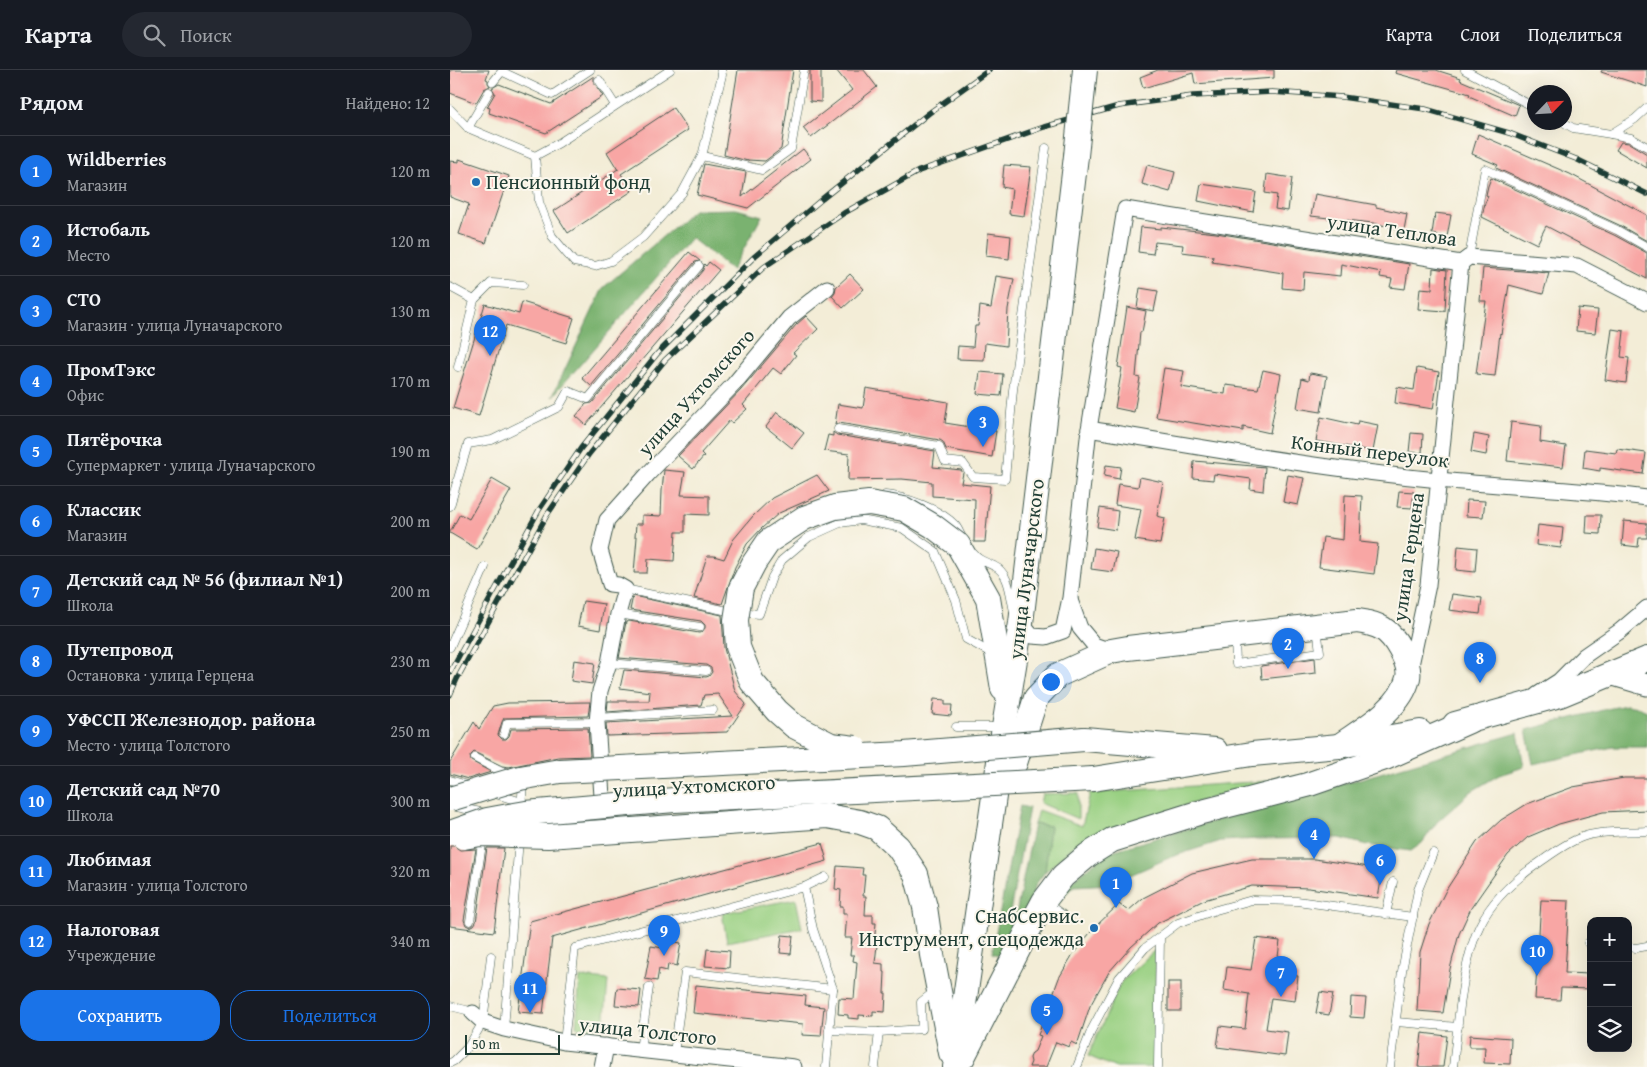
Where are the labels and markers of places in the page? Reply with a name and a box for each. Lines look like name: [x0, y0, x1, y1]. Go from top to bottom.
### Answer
place label: Пенсионный фонд: [486, 167, 651, 196]
marker: Пенсионный фонд: [470, 176, 482, 188]
pin: 12: [474, 315, 506, 356]
pin: 3: [967, 406, 999, 447]
pin: 2: [1272, 628, 1304, 669]
pin: 8: [1464, 642, 1496, 683]
pin: 4: [1298, 818, 1330, 859]
pin: 6: [1364, 844, 1396, 885]
pin: 1: [1100, 867, 1132, 908]
place label: СнабСервис. Инструмент, спецодежда: [859, 901, 1084, 953]
pin: 9: [648, 915, 680, 956]
marker: СнабСервис. Инструмент, спецодежда: [1088, 922, 1100, 934]
pin: 10: [1521, 935, 1553, 976]
pin: 7: [1265, 956, 1297, 997]
pin: 11: [514, 972, 546, 1013]
pin: 5: [1031, 994, 1063, 1035]

